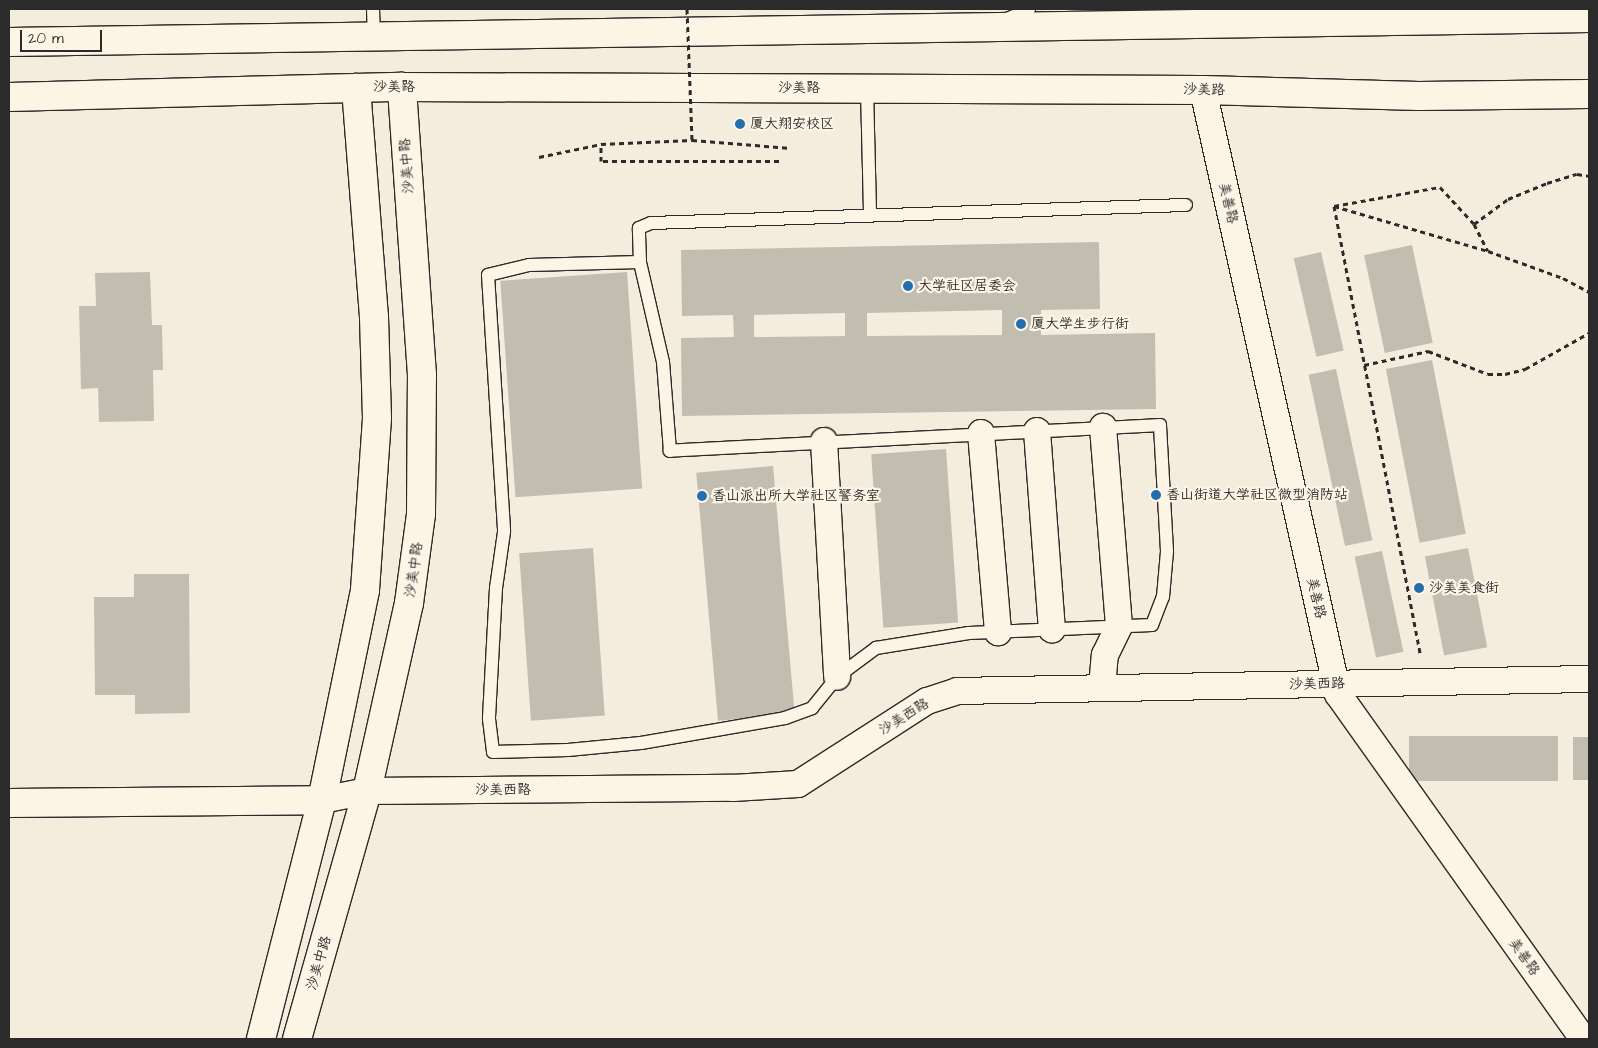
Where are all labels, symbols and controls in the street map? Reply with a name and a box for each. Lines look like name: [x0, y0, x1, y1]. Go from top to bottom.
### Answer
scale bar: [22, 20, 105, 52]
text: 20 m: [28, 28, 64, 49]
street label: 沙美路: [373, 79, 415, 95]
street label: 沙美路: [778, 80, 820, 96]
street label: 沙美路: [1183, 81, 1225, 99]
place label: 厦大翔安校区: [750, 116, 834, 132]
marker: 厦大翔安校区: [734, 118, 746, 130]
street label: 沙美中路: [397, 137, 417, 195]
street label: 美善路: [1215, 181, 1241, 225]
place label: 大学社区居委会: [918, 278, 1016, 294]
marker: 大学社区居委会: [902, 280, 914, 292]
place label: 厦大学生步行街: [1031, 316, 1129, 332]
marker: 厦大学生步行街: [1015, 318, 1027, 330]
place label: 香山街道大学社区微型消防站: [1166, 487, 1348, 503]
place label: 香山派出所大学社区警务室: [712, 488, 880, 504]
marker: 香山街道大学社区微型消防站: [1150, 489, 1162, 501]
marker: 香山派出所大学社区警务室: [696, 490, 708, 502]
street label: 沙美中路: [402, 541, 426, 599]
street label: 美善路: [1303, 576, 1329, 620]
place label: 沙美美食街: [1429, 580, 1499, 596]
marker: 沙美美食街: [1413, 582, 1425, 594]
street label: 沙美西路: [1289, 675, 1345, 693]
street label: 沙美西路: [876, 695, 932, 739]
street label: 沙美西路: [475, 782, 531, 798]
street label: 沙美中路: [303, 934, 335, 992]
street label: 美善路: [1505, 935, 1543, 979]

